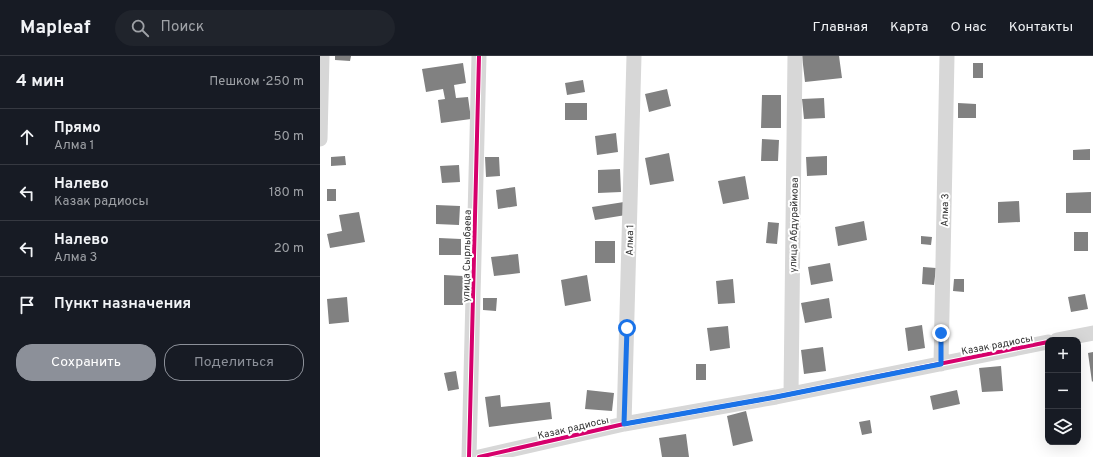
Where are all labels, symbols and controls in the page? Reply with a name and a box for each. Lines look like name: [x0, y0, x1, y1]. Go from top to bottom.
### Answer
search box: [115, 10, 395, 46]
text: Mapleaf: [20, 16, 91, 40]
icon: search: [129, 17, 151, 39]
text: Поиск: [161, 18, 204, 37]
text: Главная: [813, 19, 868, 36]
text: Карта: [890, 19, 928, 36]
text: О нас: [950, 19, 987, 36]
text: Контакты: [1009, 19, 1073, 36]
text: 4 мин: [16, 71, 64, 93]
text: Пешком · 250 m: [209, 74, 304, 90]
text: Прямо: [54, 119, 101, 138]
icon: ahead: [16, 126, 38, 148]
text: 50 m: [274, 129, 304, 145]
text: Алма 1: [54, 138, 94, 154]
text: Налево: [54, 175, 109, 194]
street label: улица Абдураймова: [787, 177, 802, 273]
icon: left: [16, 182, 38, 204]
text: 180 m: [269, 185, 304, 201]
street label: Алма 3: [939, 193, 952, 227]
text: Казак радиосы: [54, 194, 149, 210]
street label: улица Сырлыбаева: [460, 210, 475, 302]
street label: Алма 1: [624, 224, 637, 256]
text: Налево: [54, 231, 109, 250]
icon: left: [16, 238, 38, 260]
text: 20 m: [274, 241, 304, 257]
text: Алма 3: [54, 250, 97, 266]
icon: arrive: [16, 294, 38, 316]
text: Пункт назначения: [54, 295, 191, 314]
route start: [618, 319, 636, 337]
route end: [932, 324, 950, 342]
street label: Казак радиосы: [960, 332, 1034, 359]
map controls: [1045, 337, 1081, 445]
button: +: [1045, 337, 1081, 373]
button: Сохранить: [16, 344, 156, 381]
button: Поделиться: [164, 344, 304, 381]
button: −: [1045, 373, 1081, 409]
button: layers: [1045, 409, 1081, 445]
street label: Казак радиосы: [536, 414, 610, 443]

